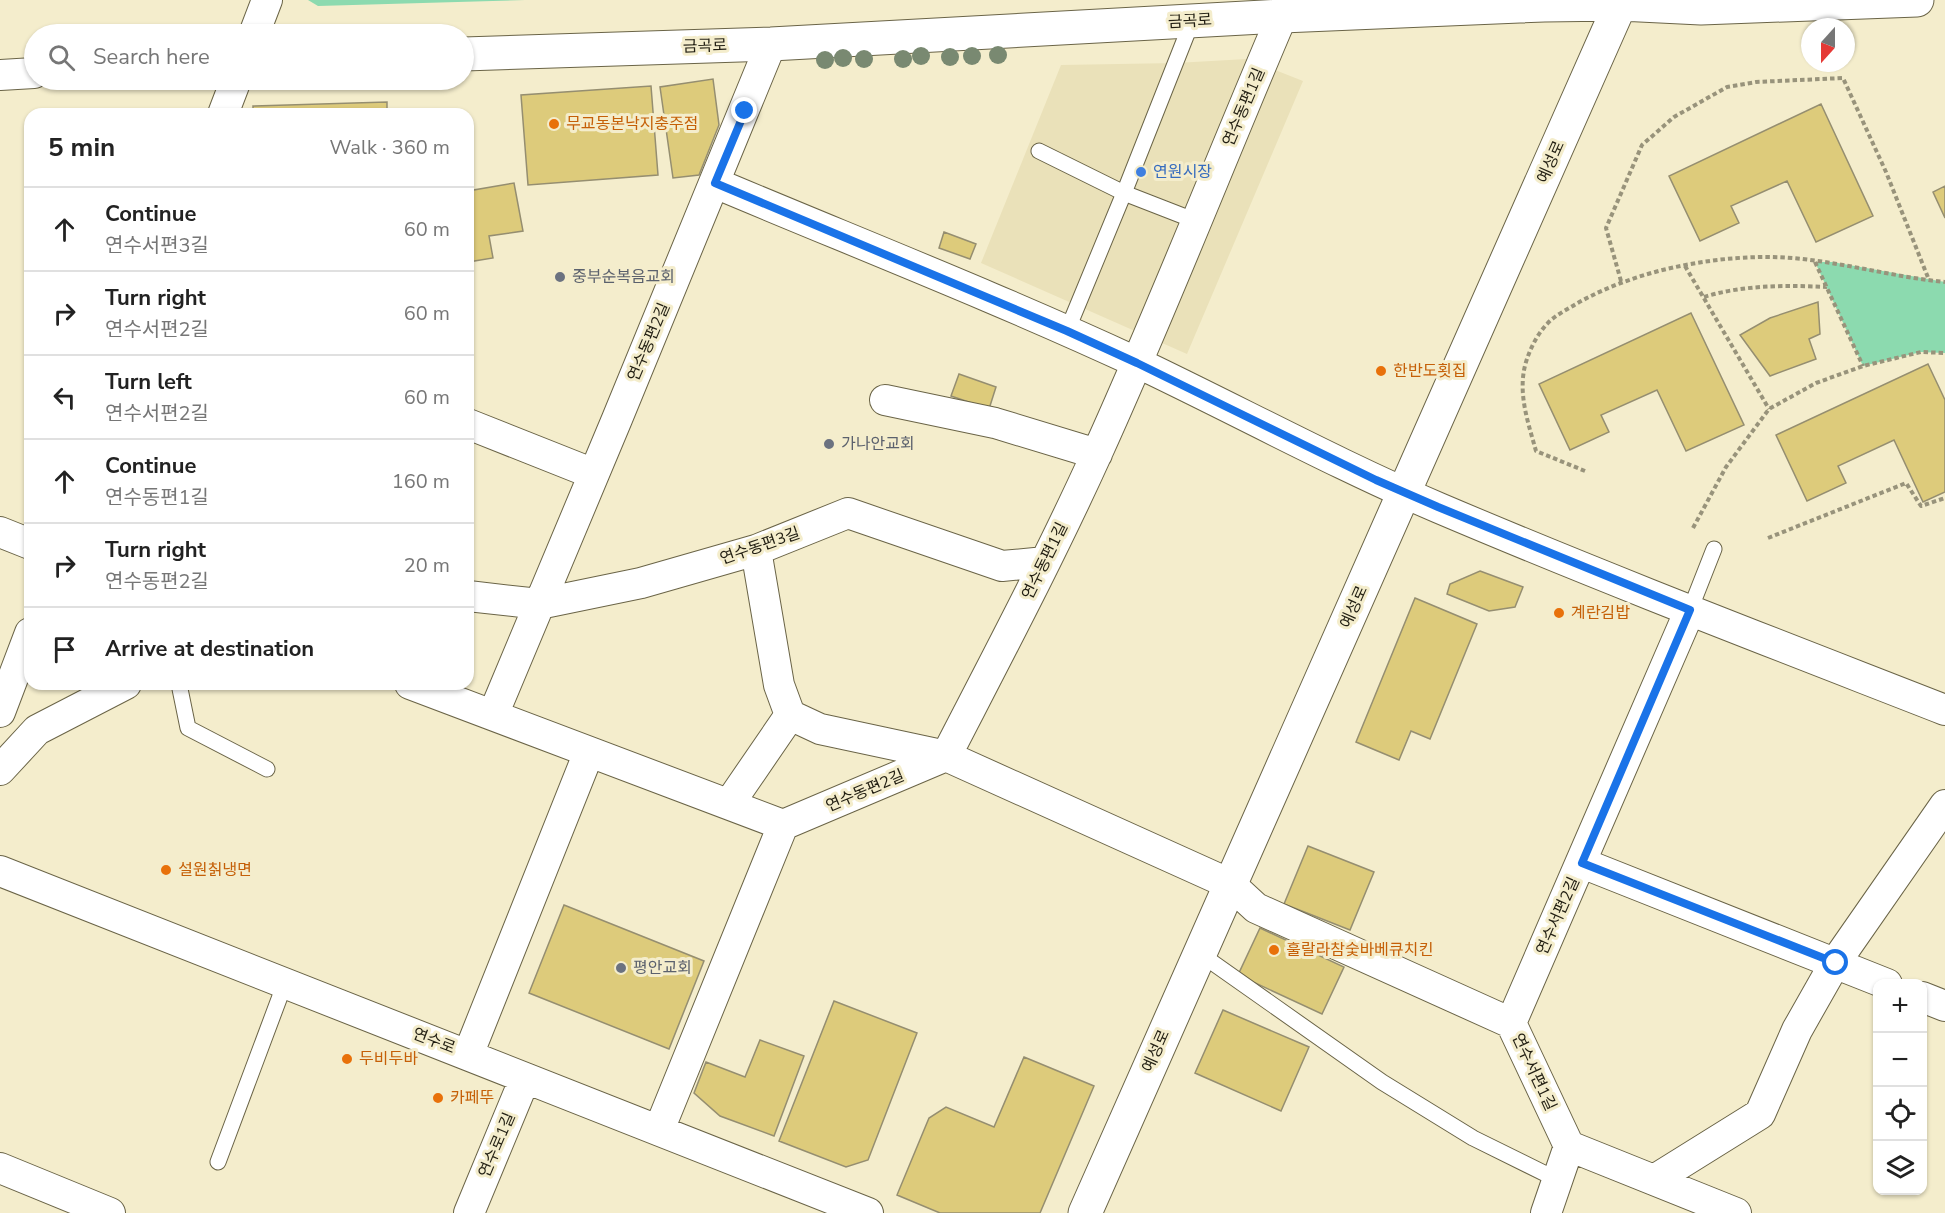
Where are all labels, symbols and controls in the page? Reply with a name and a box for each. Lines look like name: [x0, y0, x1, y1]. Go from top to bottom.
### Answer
street label: 금곡로: [1167, 9, 1213, 33]
north arrow: [1801, 18, 1855, 72]
search box: [24, 24, 474, 90]
street label: 금곡로: [683, 34, 728, 58]
icon: search: [45, 41, 78, 74]
text: Search here: [93, 42, 210, 72]
street label: 연수동편1길: [1218, 64, 1270, 150]
route end: [731, 97, 757, 123]
place label: 무교동본낙지충주점: [566, 113, 698, 135]
marker: 무교동본낙지충주점: [547, 117, 561, 131]
text: 5 min: [48, 130, 115, 165]
text: Walk · 360 m: [330, 134, 450, 161]
street label: 예성로: [1532, 137, 1570, 187]
place label: 연원시장: [1153, 161, 1212, 183]
marker: 연원시장: [1134, 165, 1148, 179]
text: Continue: [105, 199, 196, 229]
icon: ahead: [48, 213, 81, 246]
text: 60 m: [404, 216, 450, 243]
text: 연수서편3길: [105, 232, 209, 259]
place label: 중부순복음교회: [572, 266, 675, 288]
marker: 중부순복음교회: [553, 270, 567, 284]
text: Turn right: [105, 283, 206, 313]
icon: right: [48, 297, 81, 330]
street label: 연수동편2길: [623, 299, 675, 385]
text: 60 m: [404, 300, 450, 327]
text: 연수서편2길: [105, 316, 209, 343]
place label: 한반도횟집: [1393, 360, 1467, 382]
marker: 한반도횟집: [1374, 364, 1388, 378]
text: Turn left: [105, 367, 192, 397]
icon: left: [48, 381, 81, 414]
text: 60 m: [404, 384, 450, 411]
text: 연수서편2길: [105, 400, 209, 427]
place label: 가나안교회: [841, 433, 915, 455]
marker: 가나안교회: [822, 437, 836, 451]
text: Continue: [105, 451, 196, 481]
icon: ahead: [48, 465, 81, 498]
text: 160 m: [392, 468, 450, 495]
text: 연수동편1길: [105, 484, 209, 511]
street label: 연수동편1길: [1017, 519, 1073, 603]
street label: 연수동편3길: [717, 522, 803, 570]
text: Turn right: [105, 535, 206, 565]
icon: right: [48, 549, 81, 582]
text: 20 m: [404, 552, 450, 579]
text: 연수동편2길: [105, 568, 209, 595]
street label: 예성로: [1335, 582, 1373, 632]
place label: 계란김밥: [1571, 602, 1630, 624]
marker: 계란김밥: [1552, 606, 1566, 620]
icon: arrive: [48, 633, 81, 666]
text: Arrive at destination: [105, 634, 314, 664]
street label: 연수동편2길: [822, 765, 908, 817]
place label: 설원칡냉면: [178, 859, 252, 881]
marker: 설원칡냉면: [159, 863, 173, 877]
street label: 연수서편2길: [1531, 874, 1585, 958]
place label: 훌랄라참숯바베큐치킨: [1286, 939, 1433, 961]
marker: 훌랄라참숯바베큐치킨: [1267, 943, 1281, 957]
route start: [1822, 949, 1848, 975]
place label: 평안교회: [633, 957, 692, 979]
marker: 평안교회: [614, 961, 628, 975]
map controls: [1873, 979, 1927, 1195]
button: +: [1873, 979, 1927, 1033]
street label: 연수로: [409, 1023, 459, 1059]
street label: 예성로: [1137, 1026, 1175, 1076]
street label: 연수서편1길: [1506, 1030, 1562, 1114]
button: −: [1873, 1033, 1927, 1087]
place label: 두비두바: [359, 1048, 418, 1070]
marker: 두비두바: [340, 1052, 354, 1066]
place label: 카페뚜: [450, 1087, 494, 1109]
button: locate: [1873, 1087, 1927, 1141]
marker: 카페뚜: [431, 1091, 445, 1105]
street label: 연수로1길: [473, 1109, 521, 1181]
button: layers: [1873, 1141, 1927, 1195]

